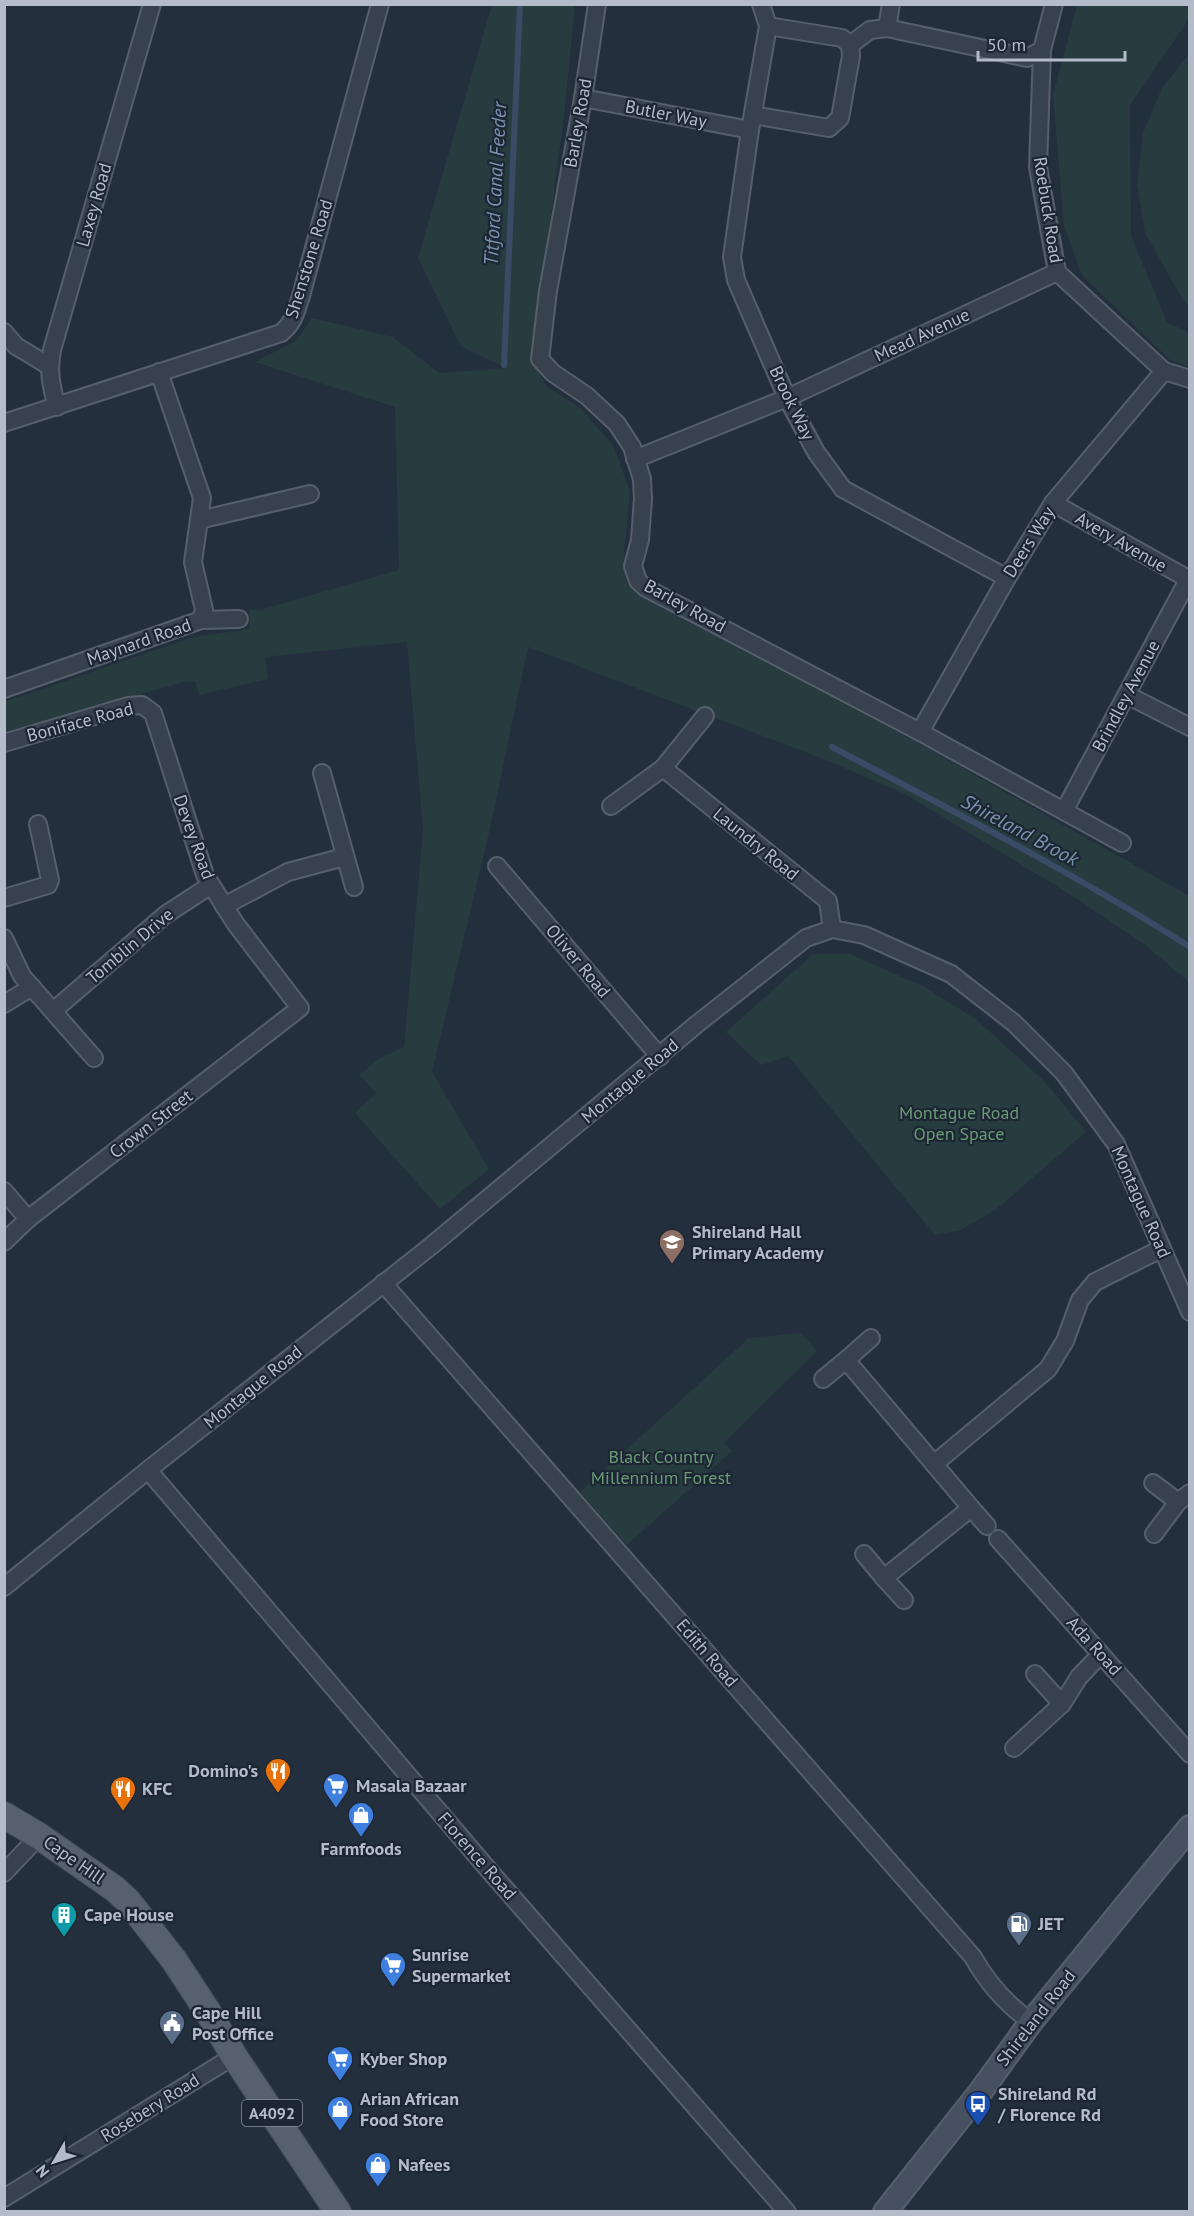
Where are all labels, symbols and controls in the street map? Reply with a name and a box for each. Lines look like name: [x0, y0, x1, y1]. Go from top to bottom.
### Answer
scale bar: [978, 24, 1125, 62]
text: 50 m: [987, 33, 1026, 56]
street label: Barley Road: [558, 76, 597, 169]
street label: Butler Way: [623, 94, 710, 133]
water label: Titford Canal Feeder: [478, 100, 512, 267]
street label: Roebuck Road: [1029, 155, 1068, 265]
street label: Laxey Road: [71, 160, 116, 249]
street label: Shenstone Road: [279, 196, 338, 321]
street label: Mead Avenue: [871, 302, 973, 367]
street label: Brook Way: [765, 362, 821, 444]
street label: Deers Way: [998, 501, 1060, 582]
street label: Avery Avenue: [1071, 506, 1171, 577]
street label: Barley Road: [640, 574, 730, 637]
street label: Maynard Road: [84, 613, 194, 670]
street label: Brindley Avenue: [1086, 636, 1165, 756]
street label: Boniface Road: [24, 696, 136, 747]
water label: Shireland Brook: [957, 788, 1084, 872]
street label: Devey Road: [169, 791, 220, 882]
street label: Laundry Road: [709, 802, 804, 885]
street label: Tomblin Drive: [81, 902, 178, 989]
street label: Oliver Road: [541, 919, 616, 1002]
street label: Montague Road: [576, 1033, 683, 1128]
street label: Crown Street: [104, 1084, 197, 1163]
park label: Montague Road Open Space: [899, 1101, 1019, 1145]
street label: Montague Road: [1107, 1142, 1176, 1261]
place label: Shireland Hall Primary Academy: [692, 1220, 824, 1264]
school or university icon: Shireland Hall Primary Academy: [657, 1227, 687, 1265]
street label: Montague Road: [199, 1340, 307, 1433]
park label: Black Country Millennium Forest: [591, 1445, 731, 1489]
street label: Ada Road: [1062, 1611, 1127, 1680]
street label: Edith Road: [671, 1614, 743, 1692]
restaurant icon: Domino's: [263, 1756, 293, 1794]
place label: Domino's: [188, 1759, 258, 1782]
supermarket icon: Masala Bazaar: [321, 1771, 351, 1809]
restaurant icon: KFC: [108, 1774, 138, 1812]
place label: Masala Bazaar: [356, 1774, 467, 1797]
place label: KFC: [142, 1777, 172, 1800]
shop icon: Farmfoods: [346, 1800, 376, 1838]
street label: Florence Road: [433, 1807, 522, 1904]
street label: Cape Hill: [39, 1830, 110, 1890]
place label: Farmfoods: [320, 1837, 402, 1860]
building icon: Cape House: [49, 1900, 79, 1938]
place label: Cape House: [84, 1903, 174, 1926]
fuel station icon: JET: [1004, 1909, 1034, 1947]
place label: JET: [1037, 1912, 1064, 1935]
place label: Sunrise Supermarket: [412, 1943, 511, 1987]
supermarket icon: Sunrise Supermarket: [378, 1950, 408, 1988]
street label: Shireland Road: [991, 1965, 1080, 2071]
place label: Cape Hill Post Office: [192, 2001, 274, 2045]
public building icon: Cape Hill Post Office: [157, 2008, 187, 2046]
supermarket icon: Kyber Shop: [325, 2044, 355, 2082]
place label: Kyber Shop: [360, 2047, 447, 2070]
street label: Rosebery Road: [96, 2068, 203, 2147]
place label: Shireland Rd / Florence Rd: [997, 2082, 1101, 2126]
place label: Arian African Food Store: [360, 2087, 459, 2131]
bus stop icon: Shireland Rd / Florence Rd: [963, 2089, 993, 2127]
shop icon: Arian African Food Store: [325, 2094, 355, 2132]
road number: A4092: [242, 2100, 302, 2126]
north arrow: [24, 2132, 84, 2192]
shop icon: Nafees: [363, 2150, 393, 2188]
place label: Nafees: [398, 2153, 451, 2176]
text: N: [31, 2161, 53, 2182]

